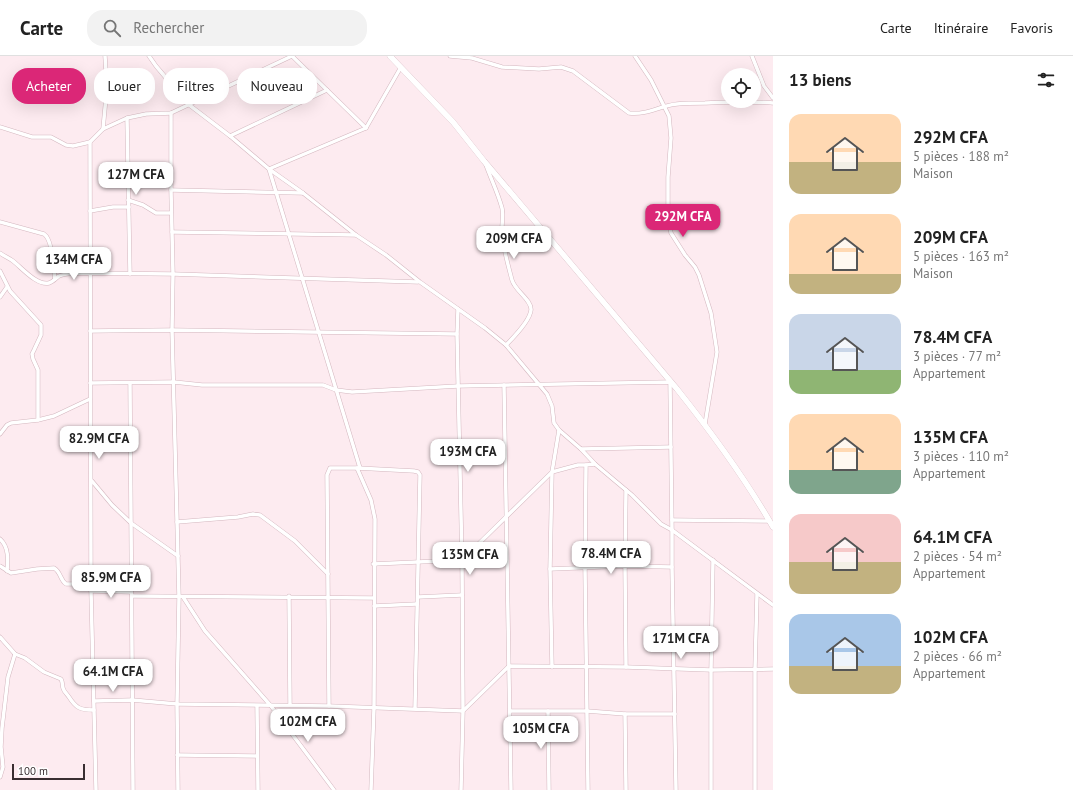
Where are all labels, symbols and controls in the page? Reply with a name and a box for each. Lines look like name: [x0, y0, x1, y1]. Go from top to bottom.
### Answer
search box: [87, 10, 367, 46]
text: Carte: [20, 16, 63, 40]
icon: search: [101, 17, 123, 39]
text: Rechercher: [133, 18, 204, 37]
text: Carte: [880, 19, 912, 37]
text: Itinéraire: [934, 19, 988, 37]
text: Favoris: [1010, 19, 1053, 37]
chip: Acheter: [12, 68, 86, 104]
chip: Louer: [94, 68, 155, 104]
chip: Filtres: [163, 68, 229, 104]
chip: Nouveau: [237, 68, 317, 104]
map controls: [721, 68, 761, 108]
button: locate: [721, 68, 761, 108]
text: 13 biens: [789, 69, 851, 91]
icon: filters: [1035, 69, 1057, 91]
text: 292M CFA: [913, 126, 988, 148]
icon: home: [821, 130, 869, 178]
text: 5 pièces · 188 m²: [913, 148, 1009, 165]
pin: 127M CFA: [95, 162, 177, 196]
text: Maison: [913, 165, 953, 182]
text: 127M CFA: [107, 166, 165, 183]
pin: 292M CFA: [642, 204, 724, 238]
text: 292M CFA: [654, 208, 712, 225]
pin: 209M CFA: [473, 226, 555, 260]
text: 209M CFA: [913, 226, 988, 248]
text: 209M CFA: [485, 230, 543, 247]
icon: home: [821, 230, 869, 278]
pin: 134M CFA: [33, 247, 115, 281]
text: 5 pièces · 163 m²: [913, 248, 1009, 265]
text: 134M CFA: [45, 251, 103, 268]
text: Maison: [913, 265, 953, 282]
text: 78.4M CFA: [913, 326, 992, 348]
icon: home: [821, 330, 869, 378]
text: 3 pièces · 77 m²: [913, 348, 1001, 365]
text: Appartement: [913, 365, 985, 382]
pin: 82.9M CFA: [53, 426, 145, 460]
text: 135M CFA: [913, 426, 988, 448]
text: 82.9M CFA: [69, 430, 129, 447]
icon: home: [821, 430, 869, 478]
pin: 193M CFA: [427, 439, 509, 473]
text: 193M CFA: [439, 443, 497, 460]
text: 3 pièces · 110 m²: [913, 448, 1009, 465]
text: Appartement: [913, 465, 985, 482]
text: 64.1M CFA: [913, 526, 992, 548]
icon: home: [821, 530, 869, 578]
pin: 78.4M CFA: [565, 541, 657, 575]
pin: 135M CFA: [429, 542, 511, 576]
text: 78.4M CFA: [581, 545, 641, 562]
text: 135M CFA: [441, 546, 499, 563]
text: 2 pièces · 54 m²: [913, 548, 1002, 565]
pin: 85.9M CFA: [65, 565, 157, 599]
text: Appartement: [913, 565, 985, 582]
text: 85.9M CFA: [81, 569, 141, 586]
pin: 171M CFA: [640, 626, 722, 660]
text: 102M CFA: [913, 626, 988, 648]
text: 171M CFA: [652, 630, 710, 647]
icon: home: [821, 630, 869, 678]
text: 2 pièces · 66 m²: [913, 648, 1002, 665]
pin: 64.1M CFA: [67, 659, 159, 693]
text: 64.1M CFA: [83, 663, 143, 680]
text: Appartement: [913, 665, 985, 682]
pin: 102M CFA: [267, 709, 349, 743]
text: 102M CFA: [279, 713, 337, 730]
pin: 105M CFA: [500, 716, 582, 750]
text: 105M CFA: [512, 720, 570, 737]
scale bar: [12, 762, 85, 781]
text: 100 m: [18, 764, 48, 778]

